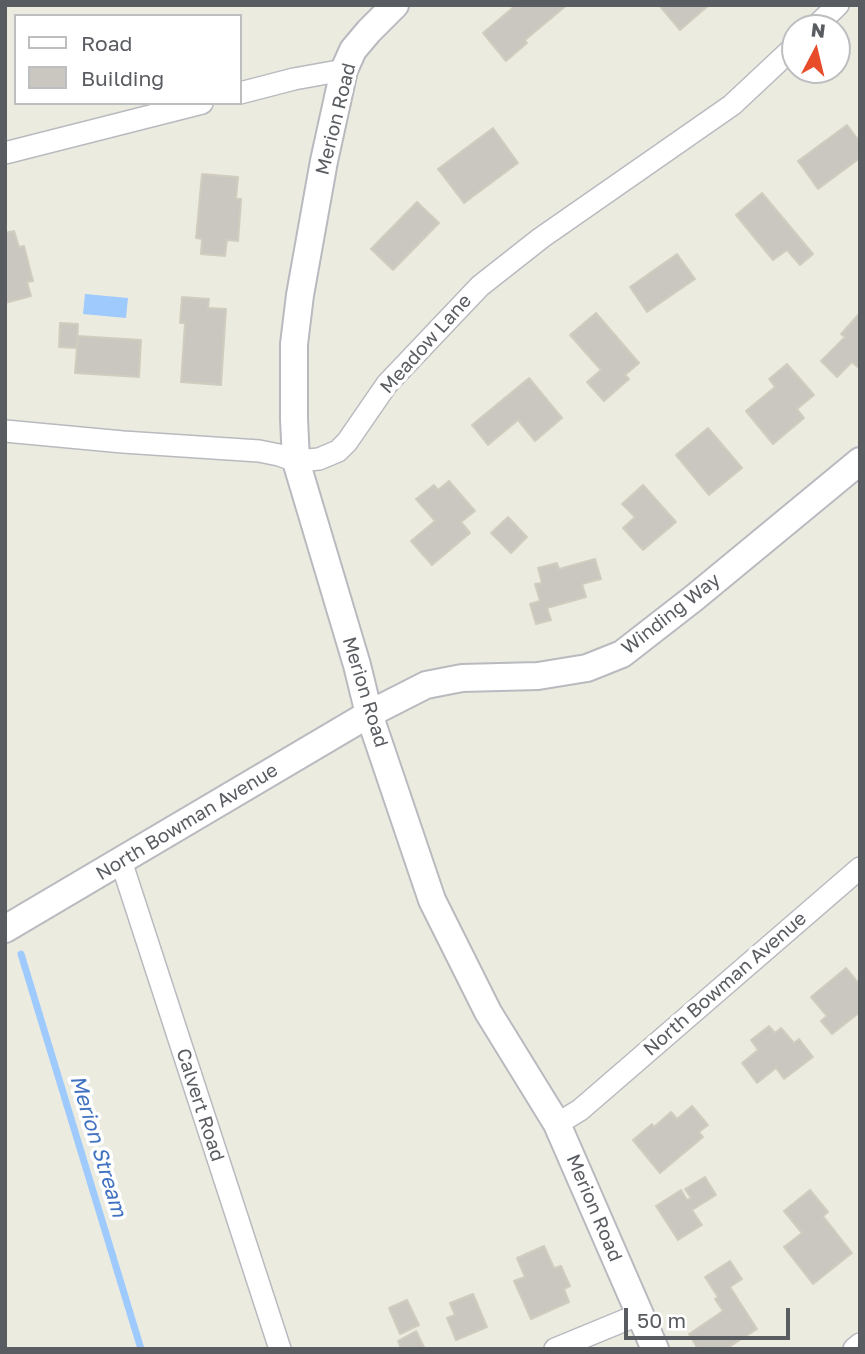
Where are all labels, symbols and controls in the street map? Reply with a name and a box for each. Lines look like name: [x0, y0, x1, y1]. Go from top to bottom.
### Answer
legend: [14, 14, 242, 105]
north arrow: [781, 14, 851, 84]
text: N: [810, 17, 827, 42]
text: Road: [81, 30, 132, 56]
street label: Merion Road: [311, 61, 361, 177]
text: Building: [81, 65, 164, 91]
street label: Meadow Lane: [376, 290, 476, 398]
street label: Winding Way: [617, 569, 725, 659]
street label: Merion Road: [337, 634, 393, 750]
street label: North Bowman Avenue: [92, 759, 282, 885]
street label: North Bowman Avenue: [639, 907, 811, 1061]
street label: Calvert Road: [171, 1046, 229, 1164]
water label: Merion Stream: [64, 1072, 132, 1220]
street label: Merion Road: [561, 1151, 627, 1265]
scale bar: [627, 1294, 793, 1338]
text: 50 m: [637, 1307, 686, 1333]

